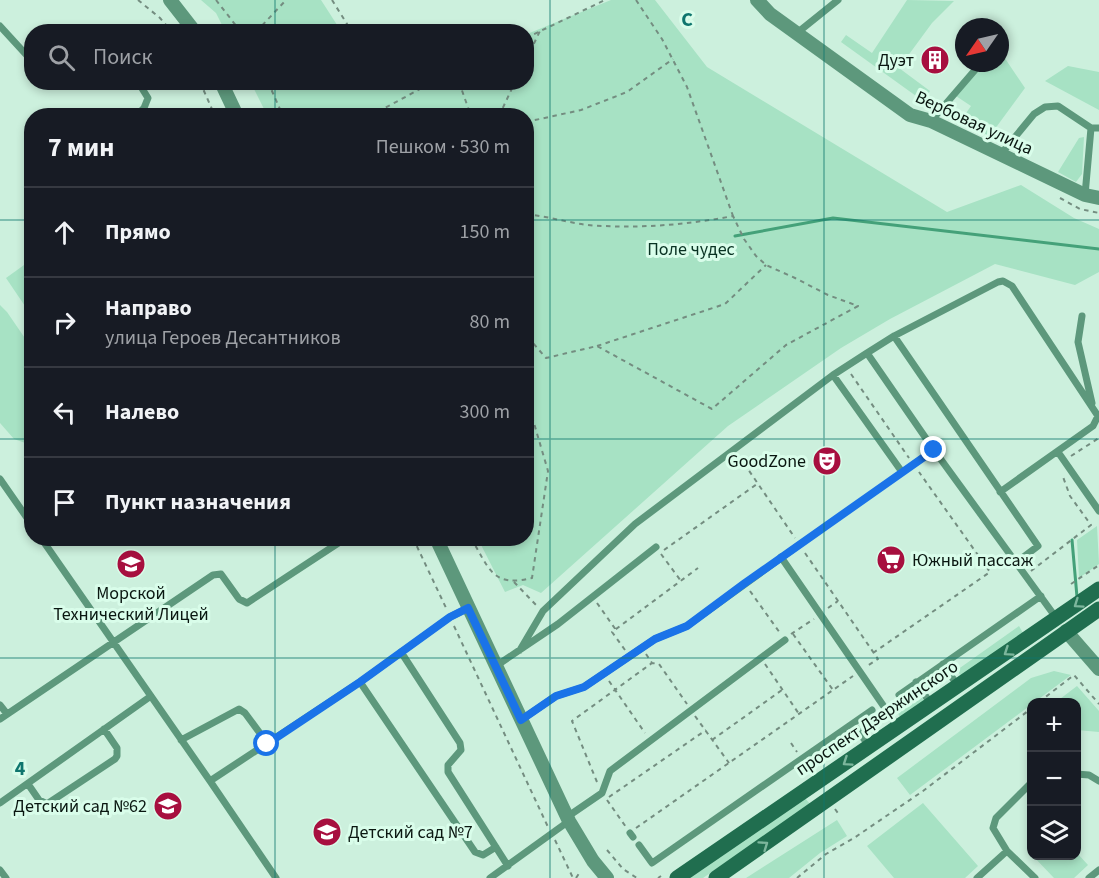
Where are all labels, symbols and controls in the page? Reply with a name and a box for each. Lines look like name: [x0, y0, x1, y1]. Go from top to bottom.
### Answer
text: C: [681, 6, 693, 34]
north arrow: [955, 18, 1009, 72]
search box: [24, 24, 534, 90]
icon: search: [45, 41, 78, 74]
text: Поиск: [93, 41, 152, 73]
building icon: Дуэт: [919, 44, 951, 76]
place label: Дуэт: [878, 48, 914, 73]
street label: Вербовая улица: [911, 85, 1037, 161]
text: 7 мин: [48, 129, 114, 166]
text: Пешком · 530 m: [376, 133, 510, 161]
icon: ahead: [48, 216, 81, 249]
text: Прямо: [105, 216, 171, 248]
text: 150 m: [460, 218, 510, 246]
park label: Поле чудес: [647, 237, 735, 262]
text: Направо: [105, 292, 192, 324]
icon: right: [48, 306, 81, 339]
text: 80 m: [470, 308, 510, 336]
text: улица Героев Десантников: [105, 324, 341, 352]
icon: left: [48, 396, 81, 429]
text: Налево: [105, 396, 179, 428]
text: 300 m: [460, 398, 510, 426]
route end: [920, 436, 946, 462]
theatre icon: GoodZone: [811, 445, 843, 477]
place label: GoodZone: [728, 449, 806, 474]
icon: arrive: [48, 486, 81, 519]
text: Пункт назначения: [105, 486, 291, 518]
supermarket icon: Южный пассаж: [875, 544, 907, 576]
school or university icon: Морской Технический Лицей: [115, 548, 147, 580]
place label: Южный пассаж: [912, 548, 1034, 573]
place label: Морской Технический Лицей: [53, 581, 209, 627]
one-way arrow: [1073, 597, 1084, 608]
one-way arrow: [1004, 645, 1015, 656]
street label: проспект Дзержинского: [791, 654, 963, 782]
map controls: [1027, 698, 1081, 860]
button: +: [1027, 698, 1081, 752]
route start: [253, 730, 279, 756]
button: −: [1027, 752, 1081, 806]
one-way arrow: [843, 754, 853, 766]
text: 4: [15, 755, 26, 783]
school or university icon: Детский сад №62: [152, 790, 184, 822]
place label: Детский сад №62: [13, 794, 147, 819]
button: layers: [1027, 806, 1081, 860]
school or university icon: Детский сад №7: [311, 816, 343, 848]
place label: Детский сад №7: [348, 820, 473, 845]
one-way arrow: [757, 841, 768, 852]

